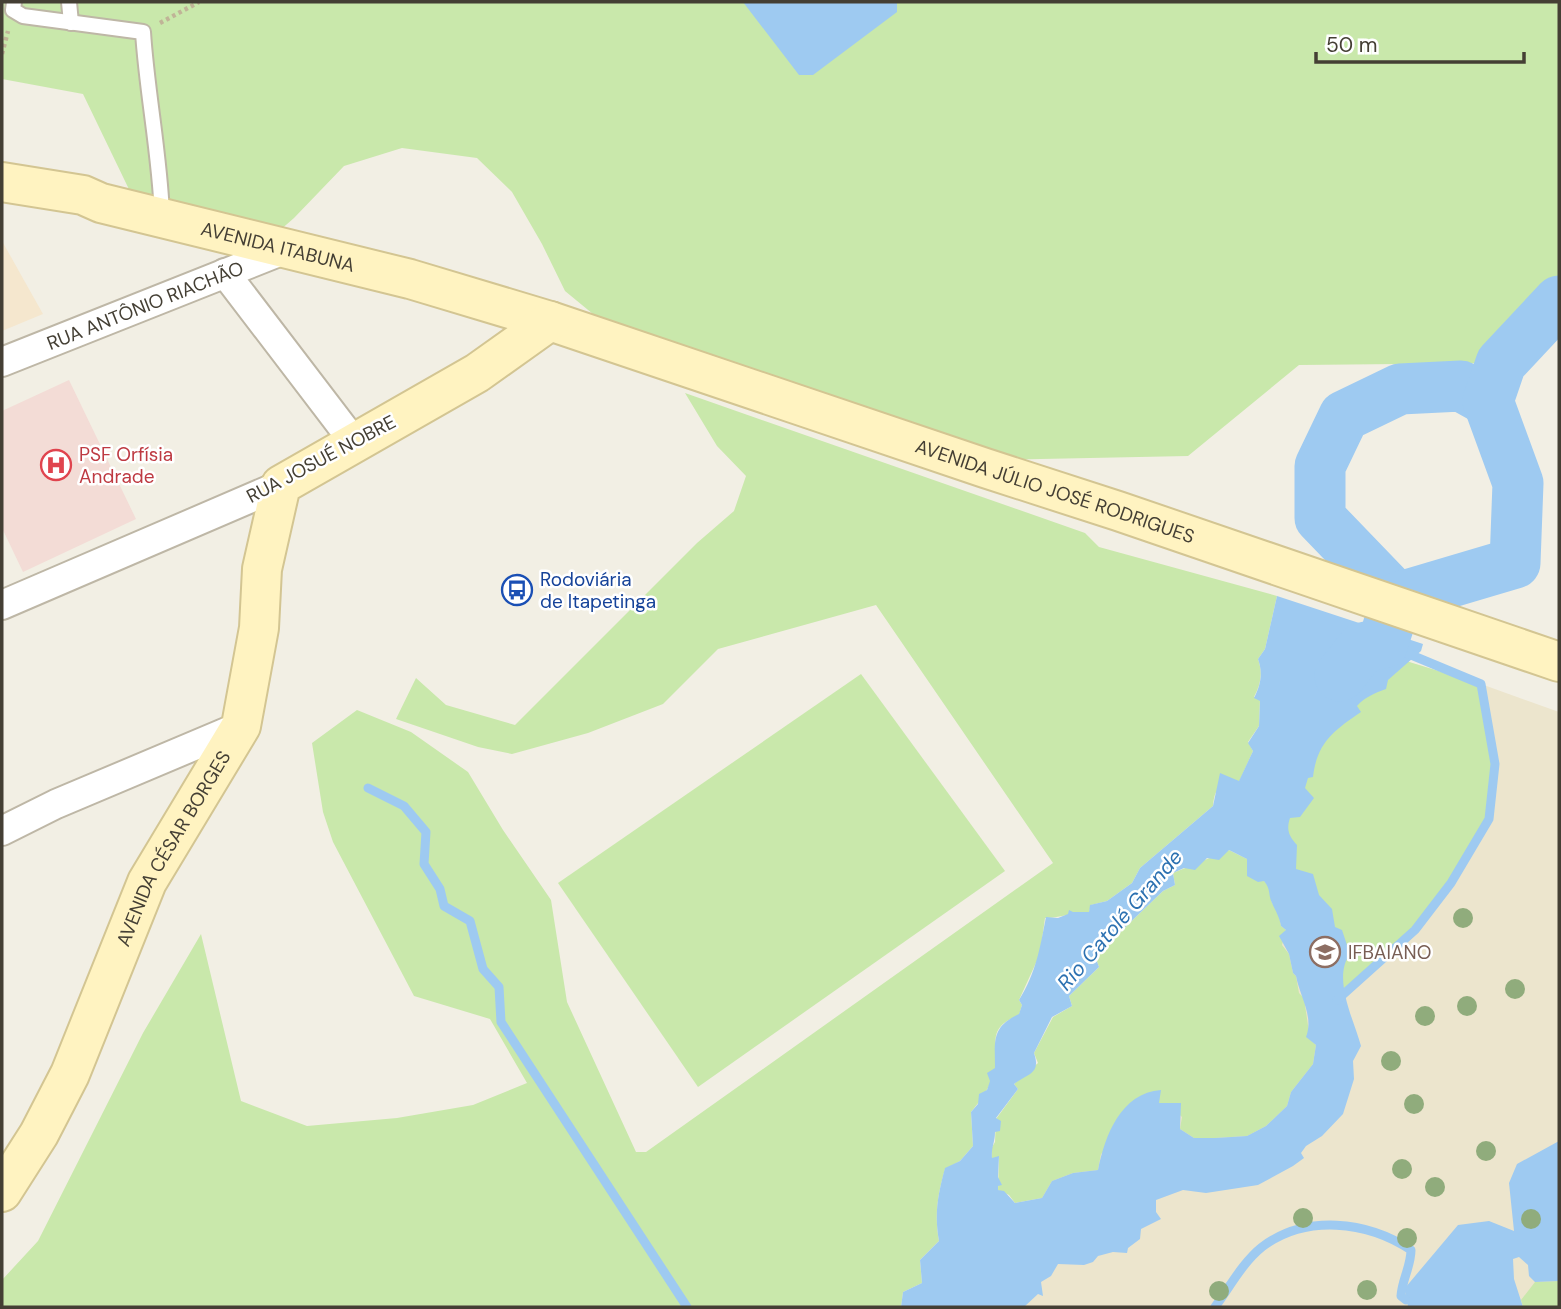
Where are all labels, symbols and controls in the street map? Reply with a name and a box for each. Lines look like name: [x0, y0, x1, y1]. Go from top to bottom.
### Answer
scale bar: [1316, 21, 1524, 65]
text: 50 m: [1326, 31, 1377, 59]
street label: AVENIDA ITABUNA: [198, 216, 358, 278]
street label: RUA ANTÔNIO RIACHÃO: [43, 255, 247, 355]
street label: RUA JOSUÉ NOBRE: [242, 409, 400, 509]
street label: AVENIDA JÚLIO JOSÉ RODRIGUES: [912, 433, 1198, 549]
place label: PSF Orfísia Andrade: [79, 442, 173, 489]
hospital icon: PSF Orfísia Andrade: [39, 448, 73, 482]
place label: Rodoviária de Itapetinga: [540, 567, 656, 614]
bus stop icon: Rodoviária de Itapetinga: [500, 573, 534, 607]
street label: AVENIDA CÉSAR BORGES: [110, 746, 236, 950]
water label: Rio Catolé Grande: [1051, 844, 1189, 996]
school or university icon: IFBAIANO: [1308, 935, 1342, 969]
place label: IFBAIANO: [1348, 940, 1431, 965]

